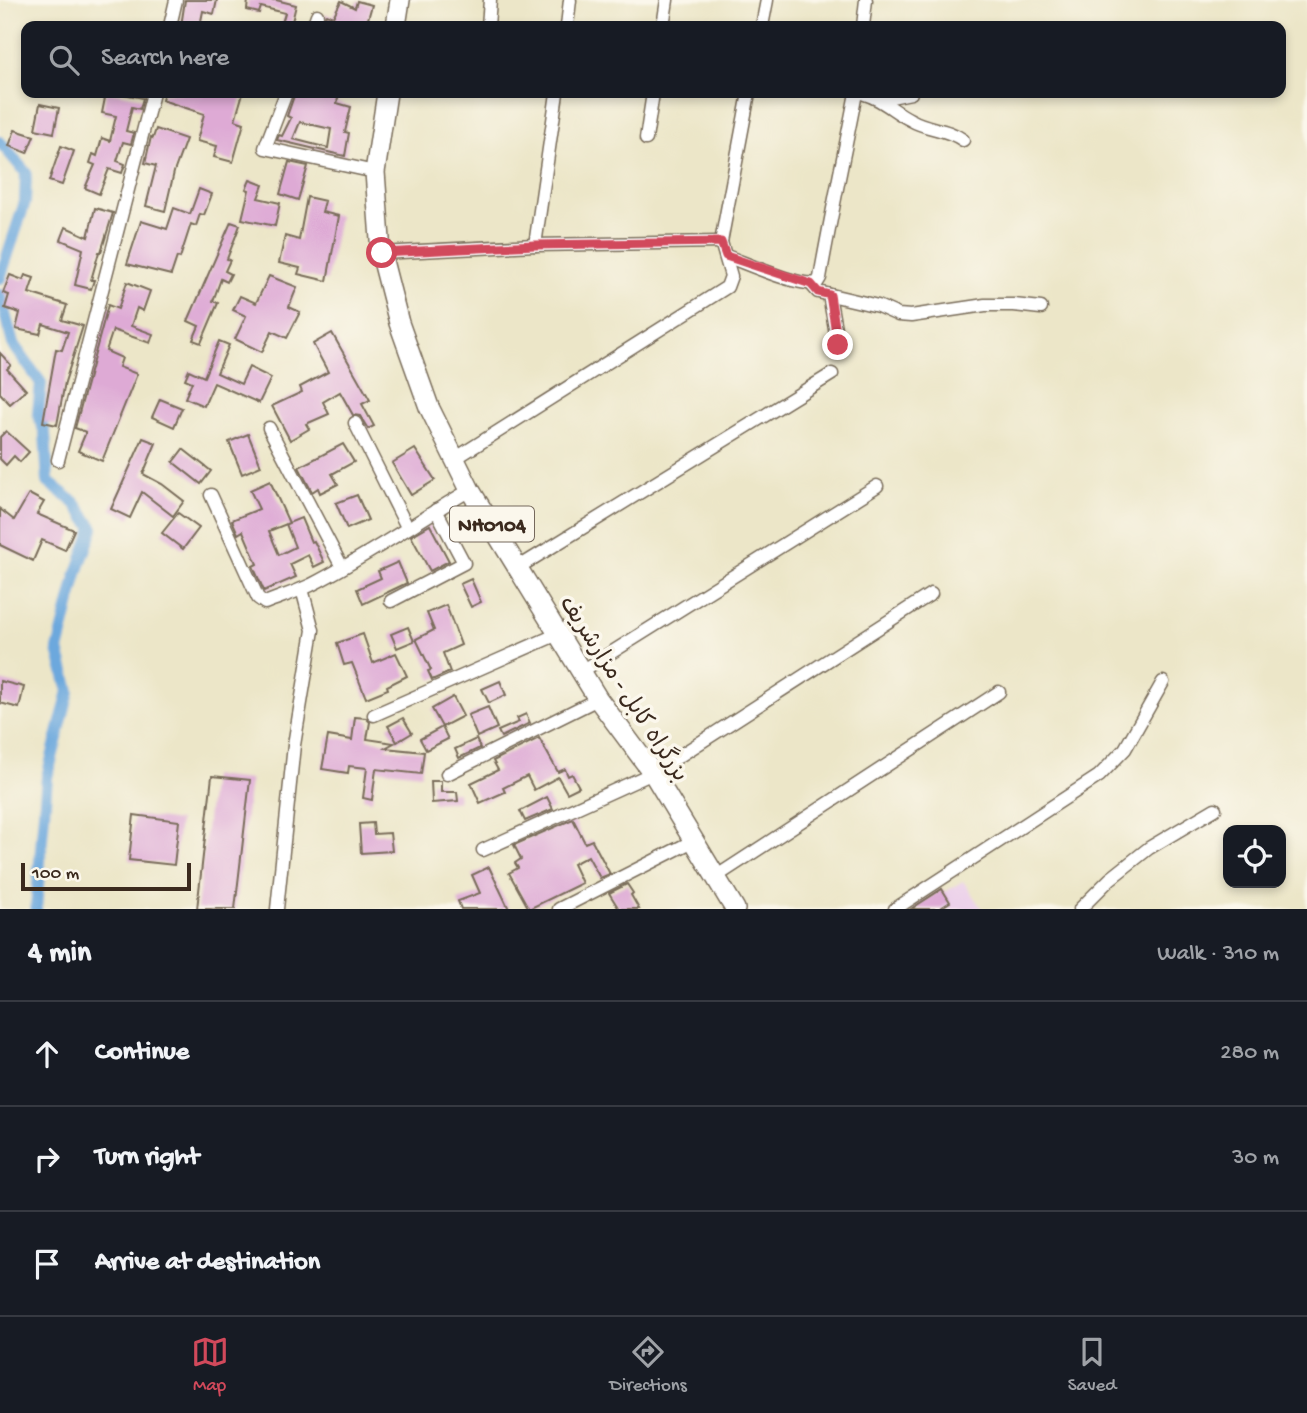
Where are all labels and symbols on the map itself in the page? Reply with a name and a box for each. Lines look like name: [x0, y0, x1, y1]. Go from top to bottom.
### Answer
route start: [366, 237, 397, 268]
route end: [822, 329, 853, 360]
road number: NH0104: [450, 506, 534, 542]
street label: بزرگراه کابل - مزارشریف: [552, 590, 695, 788]
scale bar: [21, 860, 191, 892]

